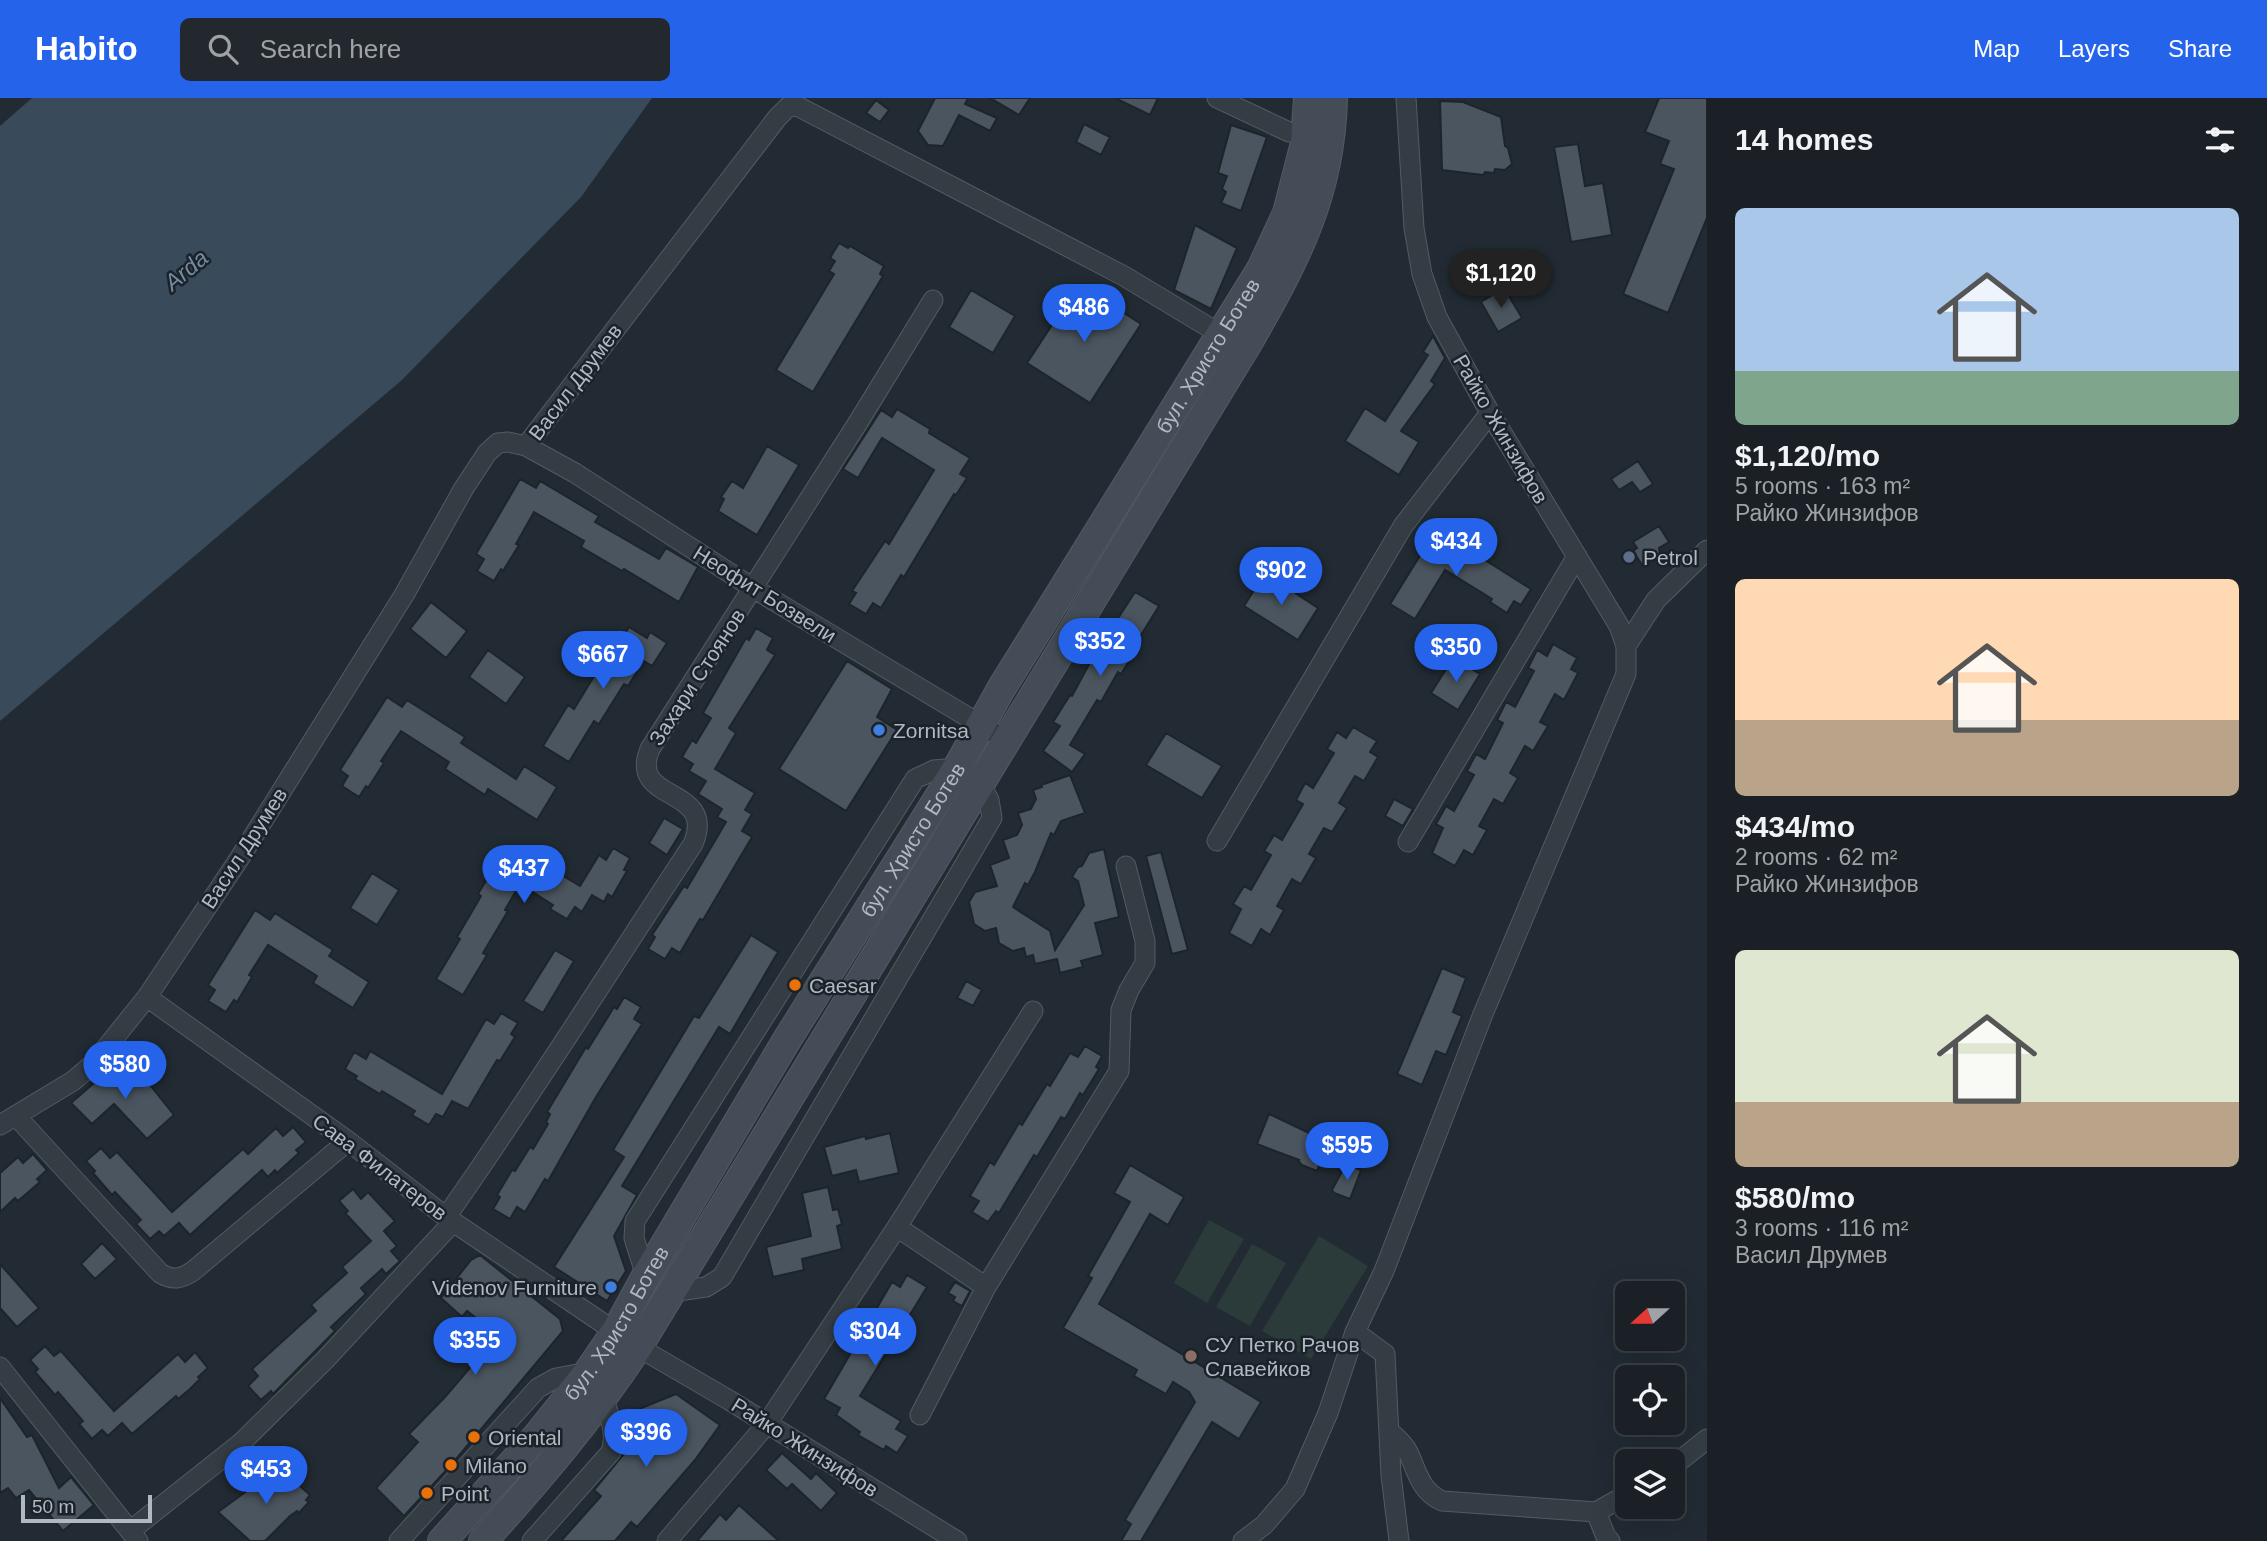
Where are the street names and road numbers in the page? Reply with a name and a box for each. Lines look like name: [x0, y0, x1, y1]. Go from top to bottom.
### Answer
street label: бул. Христо Ботев: [1151, 274, 1264, 437]
street label: Васил Друмев: [524, 319, 626, 445]
street label: Райко Жинзифов: [1449, 351, 1553, 507]
street label: Неофит Бозвели: [689, 541, 841, 647]
street label: Захари Стоянов: [644, 605, 750, 749]
street label: бул. Христо Ботев: [855, 758, 969, 921]
street label: Васил Друмев: [196, 783, 292, 913]
street label: Сава Филатеров: [308, 1109, 452, 1225]
street label: бул. Христо Ботев: [559, 1242, 673, 1404]
street label: Райко Жинзифов: [728, 1393, 882, 1501]

